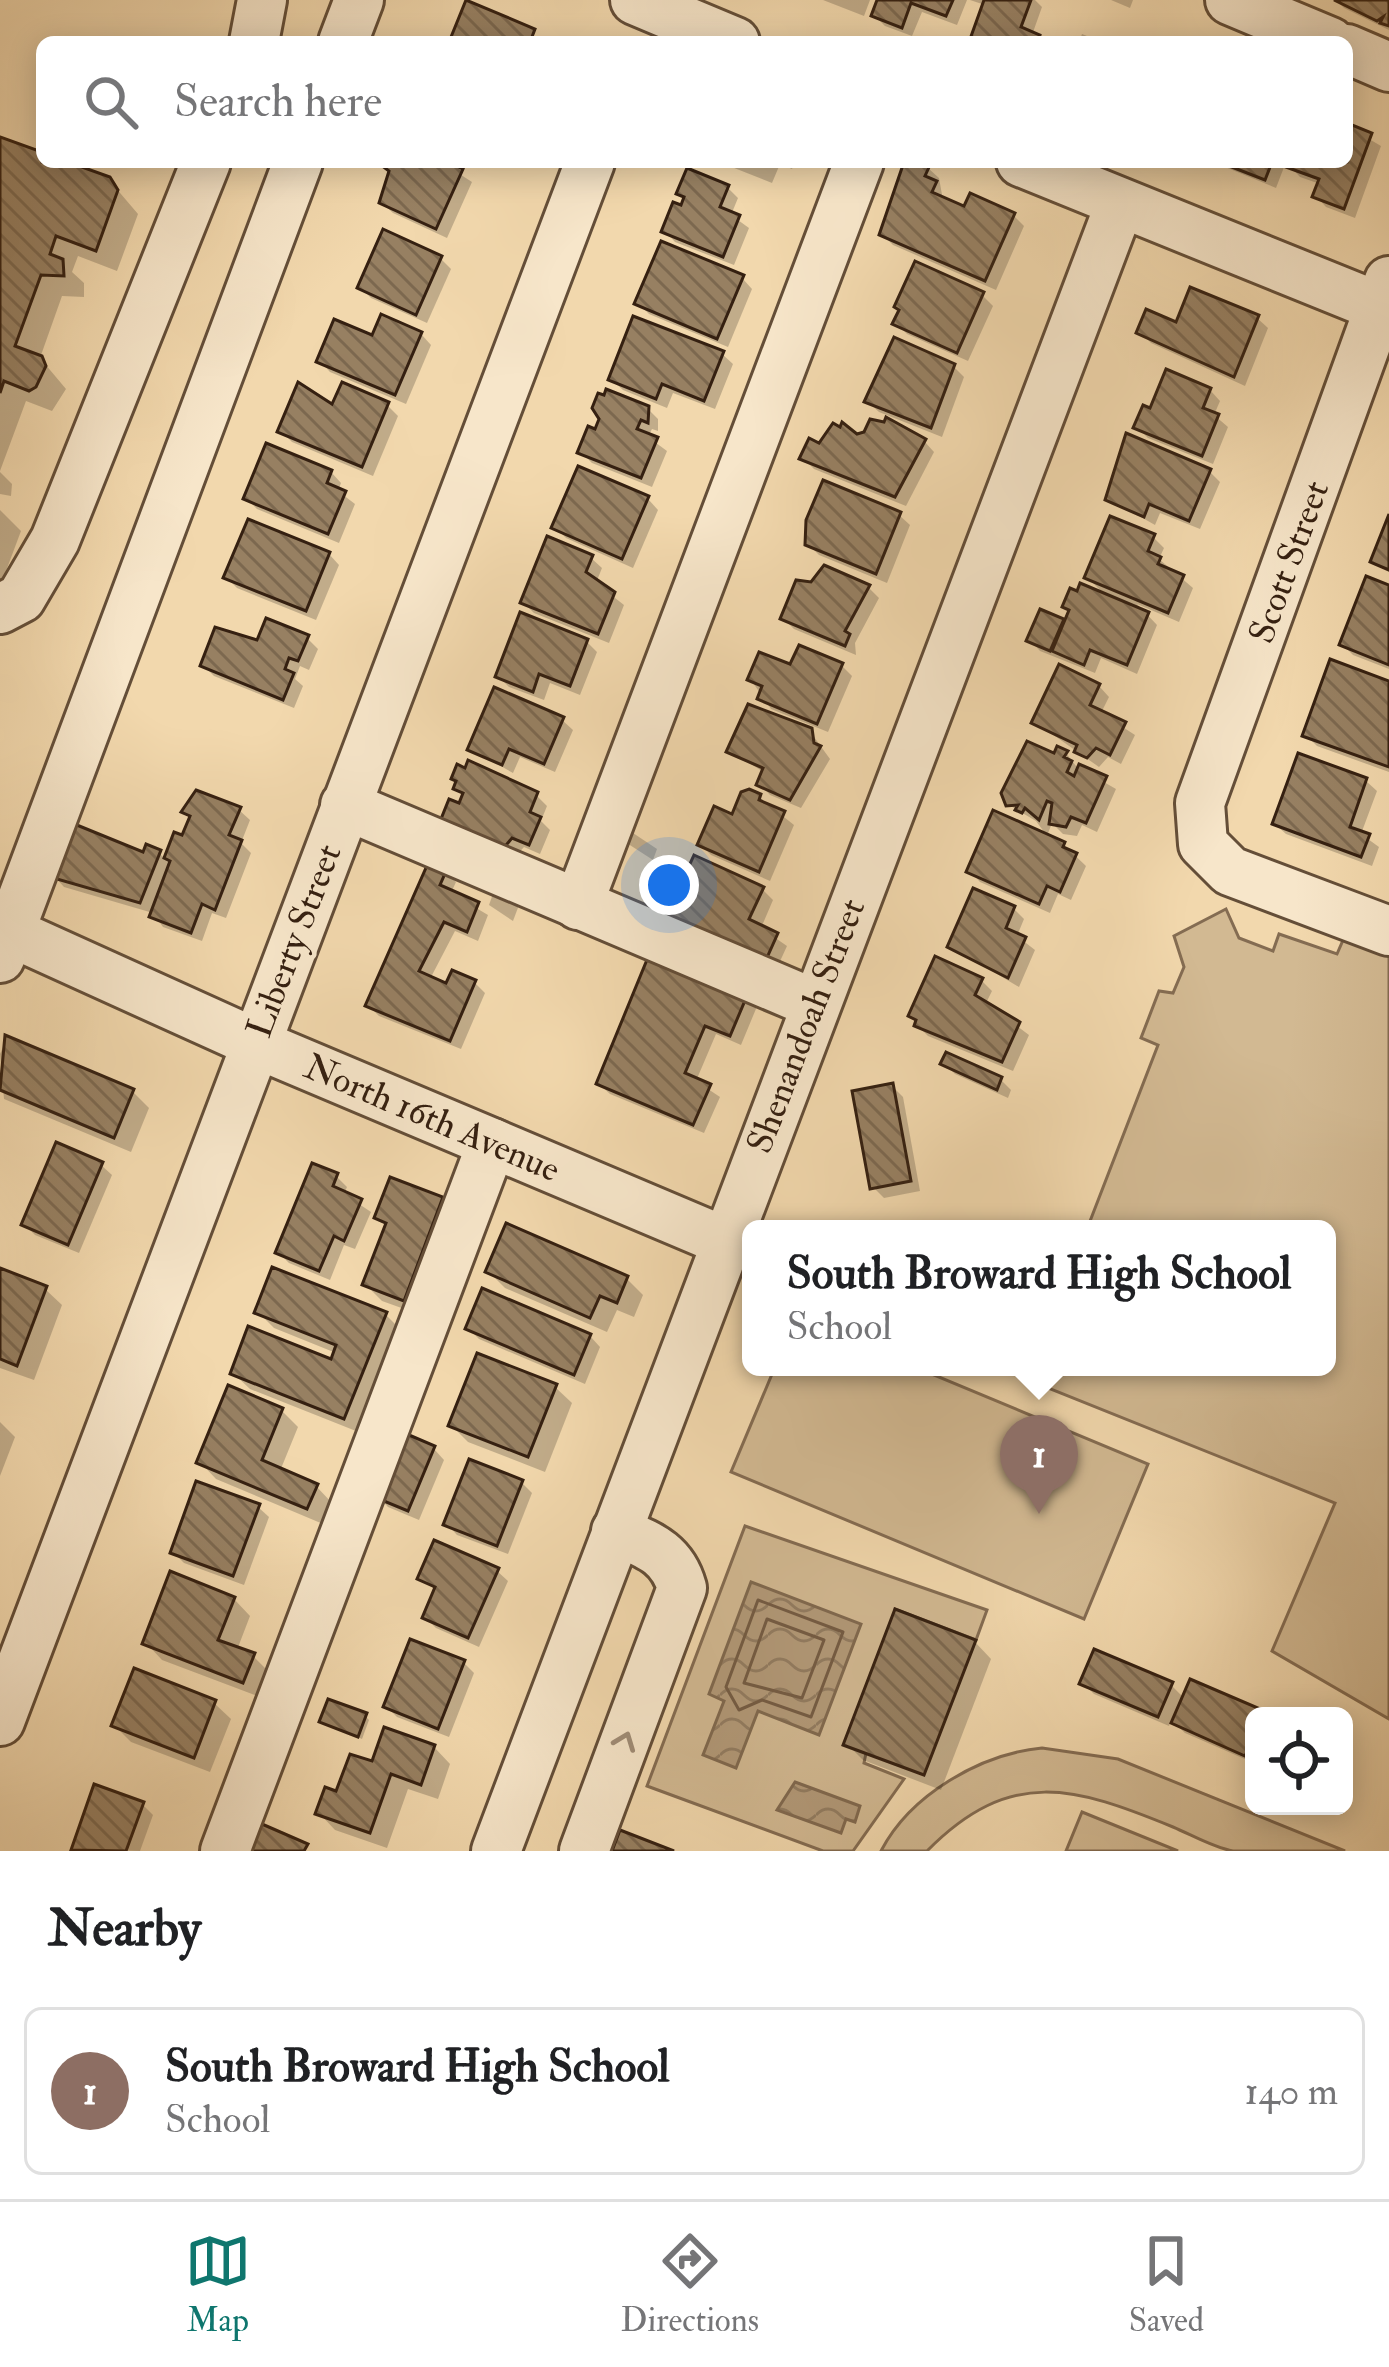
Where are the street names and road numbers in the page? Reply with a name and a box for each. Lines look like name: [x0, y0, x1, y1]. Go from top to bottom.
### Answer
street label: Scott Street: [1239, 475, 1339, 649]
street label: Liberty Street: [237, 838, 351, 1044]
street label: Shenandoah Street: [737, 892, 875, 1160]
street label: North 16th Avenue: [297, 1044, 567, 1192]

